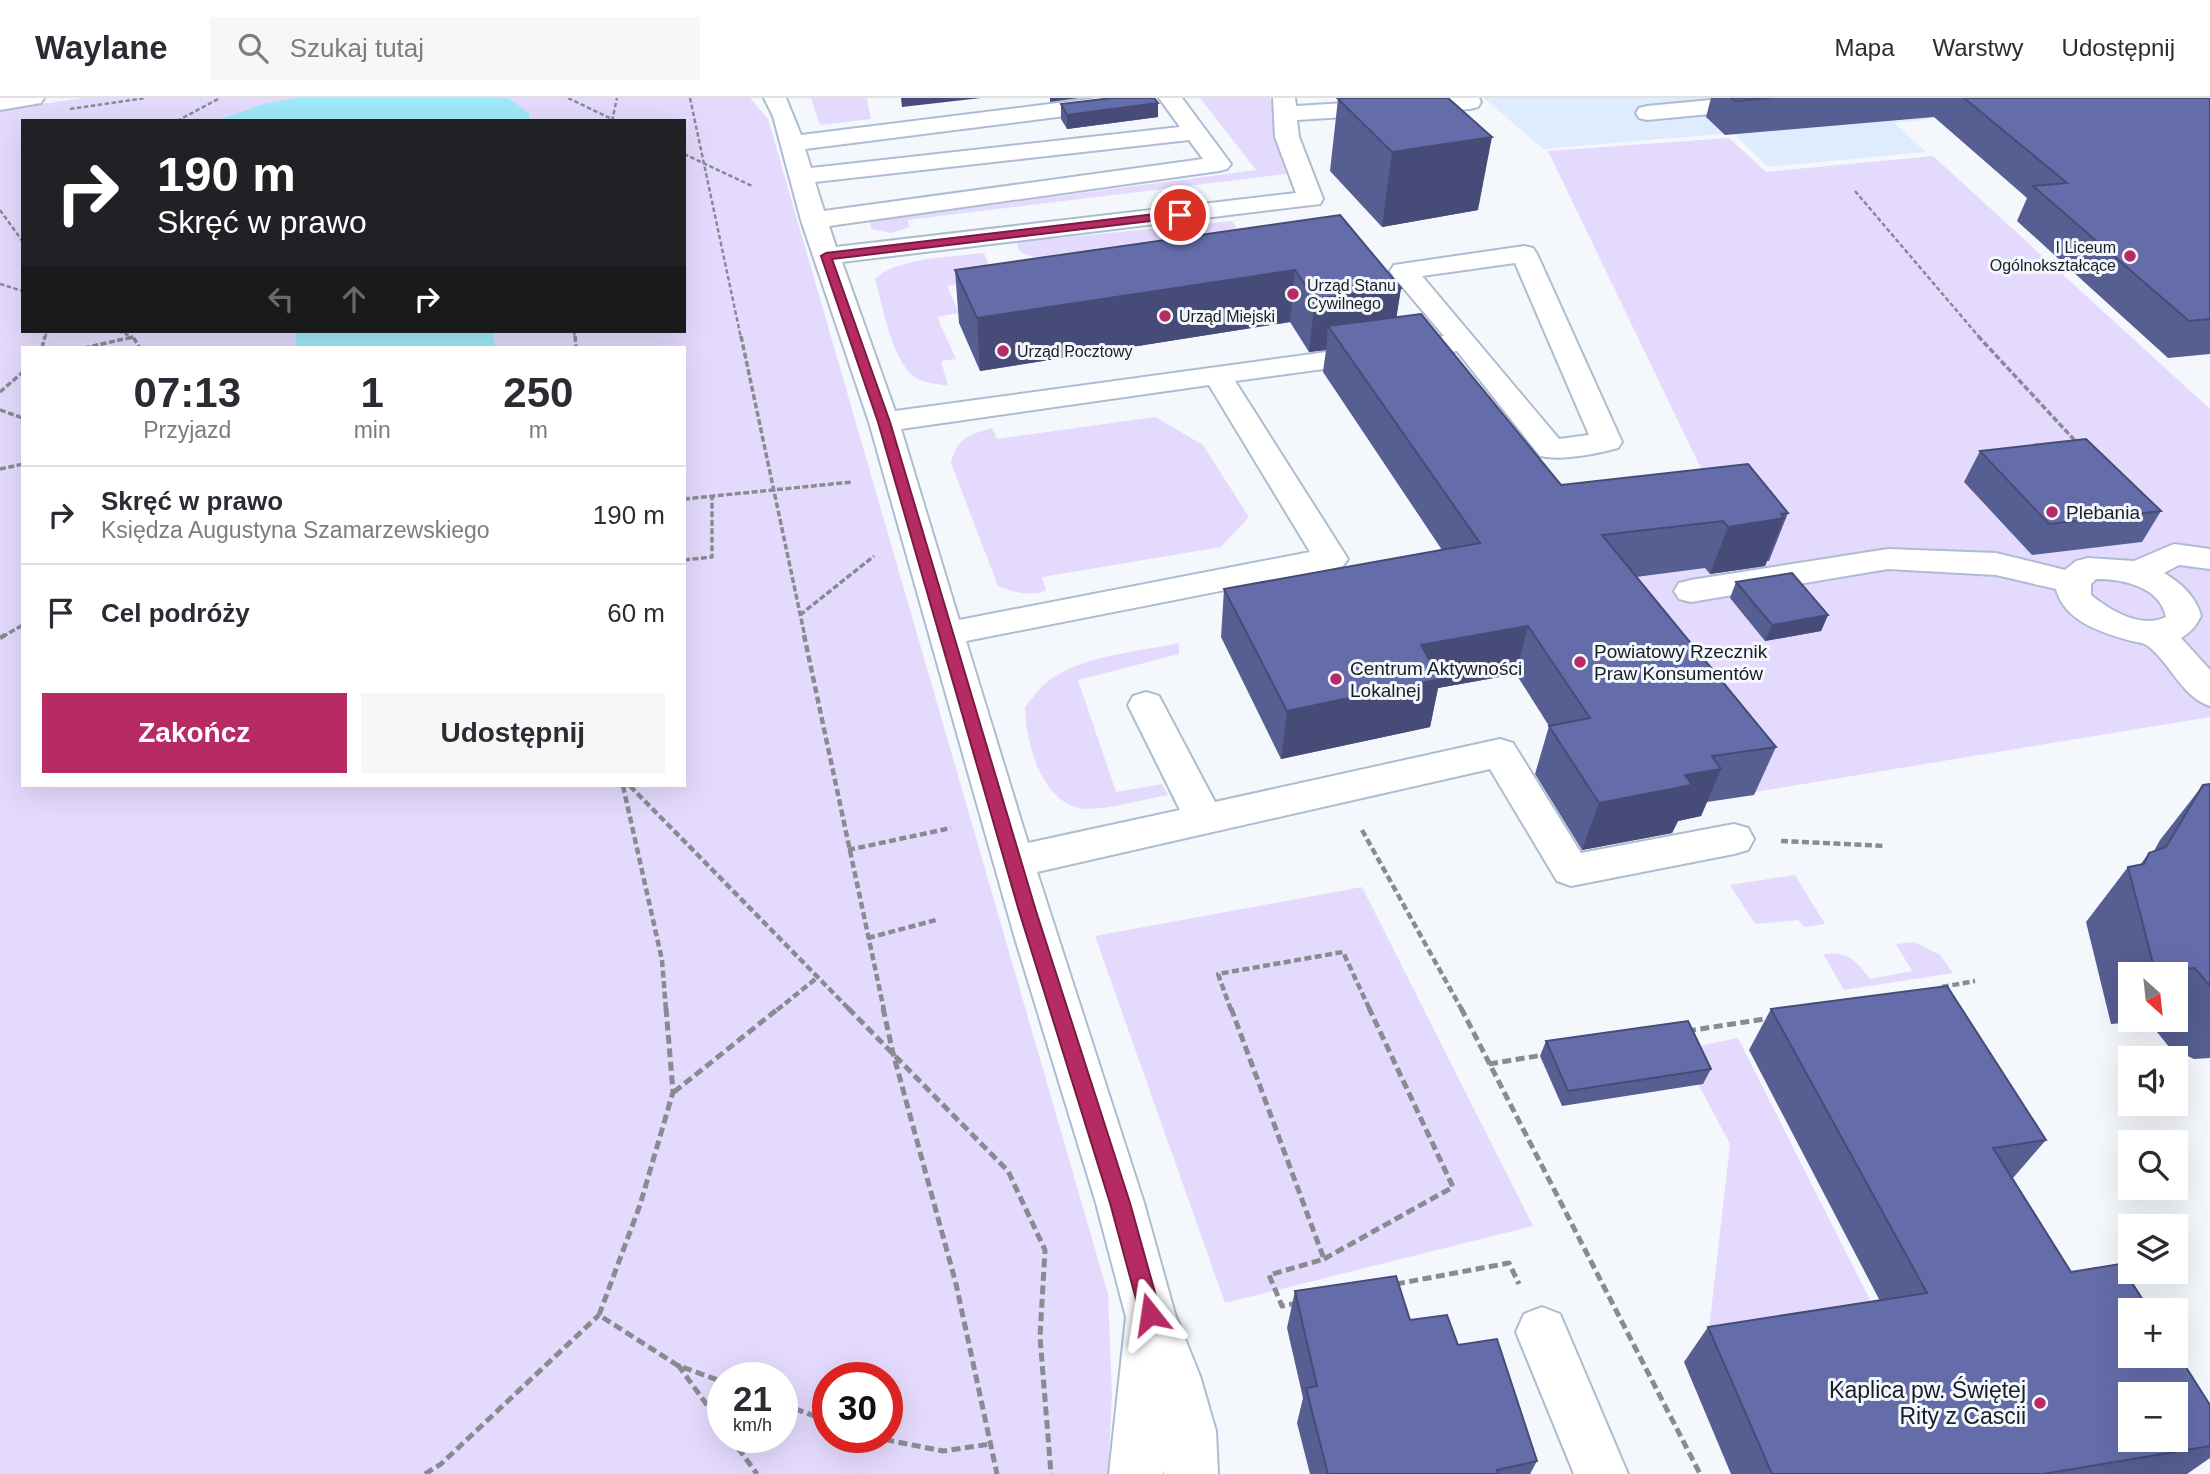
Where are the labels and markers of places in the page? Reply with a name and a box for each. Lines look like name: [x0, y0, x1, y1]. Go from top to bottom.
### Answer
pin: [1150, 185, 1210, 245]
place label: I Liceum Ogólnokształcące: [1990, 239, 2116, 274]
marker: I Liceum Ogólnokształcące: [2122, 248, 2138, 264]
place label: Urząd Stanu Cywilnego: [1307, 277, 1396, 312]
marker: Urząd Stanu Cywilnego: [1285, 286, 1301, 302]
marker: Urząd Miejski: [1157, 308, 1173, 324]
place label: Urząd Miejski: [1179, 308, 1275, 325]
marker: Urząd Pocztowy: [995, 343, 1011, 359]
place label: Urząd Pocztowy: [1017, 343, 1133, 360]
place label: Plebania: [2066, 502, 2140, 523]
marker: Plebania: [2044, 504, 2060, 520]
place label: Powiatowy Rzecznik Praw Konsumentów: [1594, 641, 1768, 684]
marker: Powiatowy Rzecznik Praw Konsumentów: [1572, 654, 1588, 670]
place label: Centrum Aktywności Lokalnej: [1350, 658, 1522, 701]
marker: Centrum Aktywności Lokalnej: [1328, 671, 1344, 687]
place label: Kaplica pw. Świętej Rity z Cascii: [1829, 1376, 2026, 1429]
marker: Kaplica pw. Świętej Rity z Cascii: [2032, 1395, 2048, 1411]

